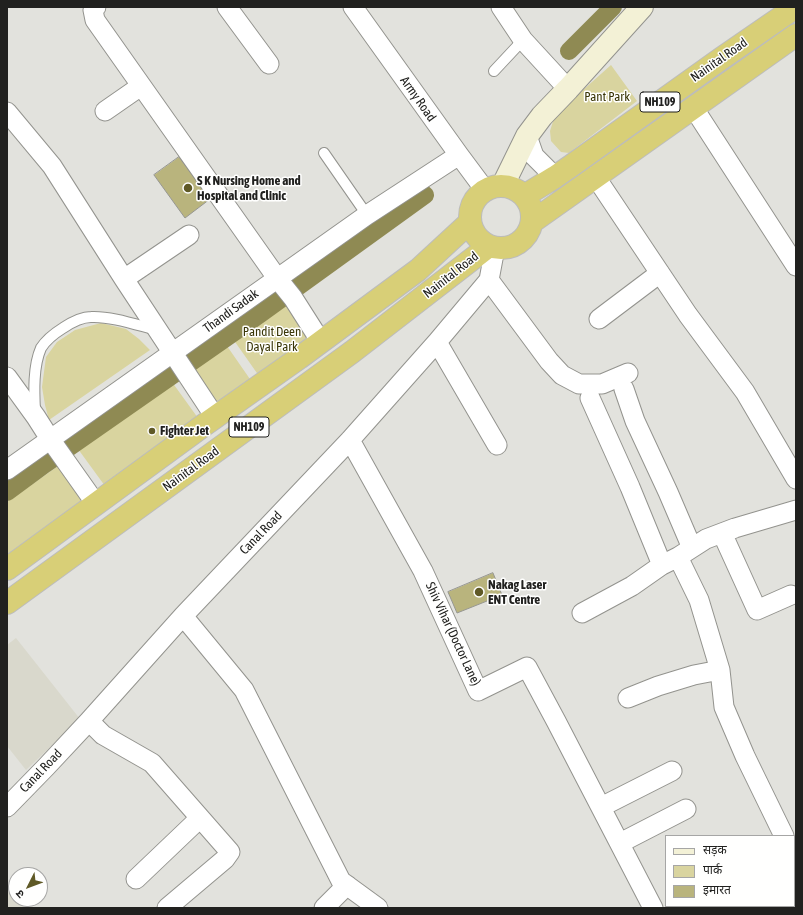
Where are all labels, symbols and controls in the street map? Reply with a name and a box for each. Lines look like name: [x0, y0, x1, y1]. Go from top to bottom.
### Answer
street label: Nainital Road: [688, 35, 750, 85]
street label: Army Road: [397, 73, 439, 125]
park label: Pant Park: [584, 89, 630, 105]
road number: NH109: [640, 92, 680, 112]
place label: S K Nursing Home and Hospital and Clinic: [197, 173, 301, 204]
marker: S K Nursing Home and Hospital and Clinic: [182, 182, 194, 194]
street label: Nainital Road: [420, 249, 482, 301]
street label: Thandi Sadak: [200, 286, 262, 336]
park label: Pandit Deen Dayal Park: [243, 324, 301, 355]
road number: NH109: [229, 417, 269, 437]
place label: Fighter Jet: [160, 423, 209, 439]
marker: Fighter Jet: [147, 426, 157, 436]
street label: Nainital Road: [160, 443, 222, 495]
street label: Canal Road: [237, 508, 285, 558]
place label: Nakag Laser ENT Centre: [488, 577, 546, 608]
street label: Shiv Vihar (Doctor Lane): [422, 580, 484, 688]
marker: Nakag Laser ENT Centre: [473, 586, 485, 598]
street label: Canal Road: [17, 746, 65, 796]
legend: [665, 835, 795, 907]
text: सड़क: [703, 843, 727, 857]
text: पार्क: [703, 863, 722, 877]
north arrow: [8, 867, 48, 907]
text: इमारत: [703, 883, 731, 897]
text: उ: [13, 888, 26, 901]

